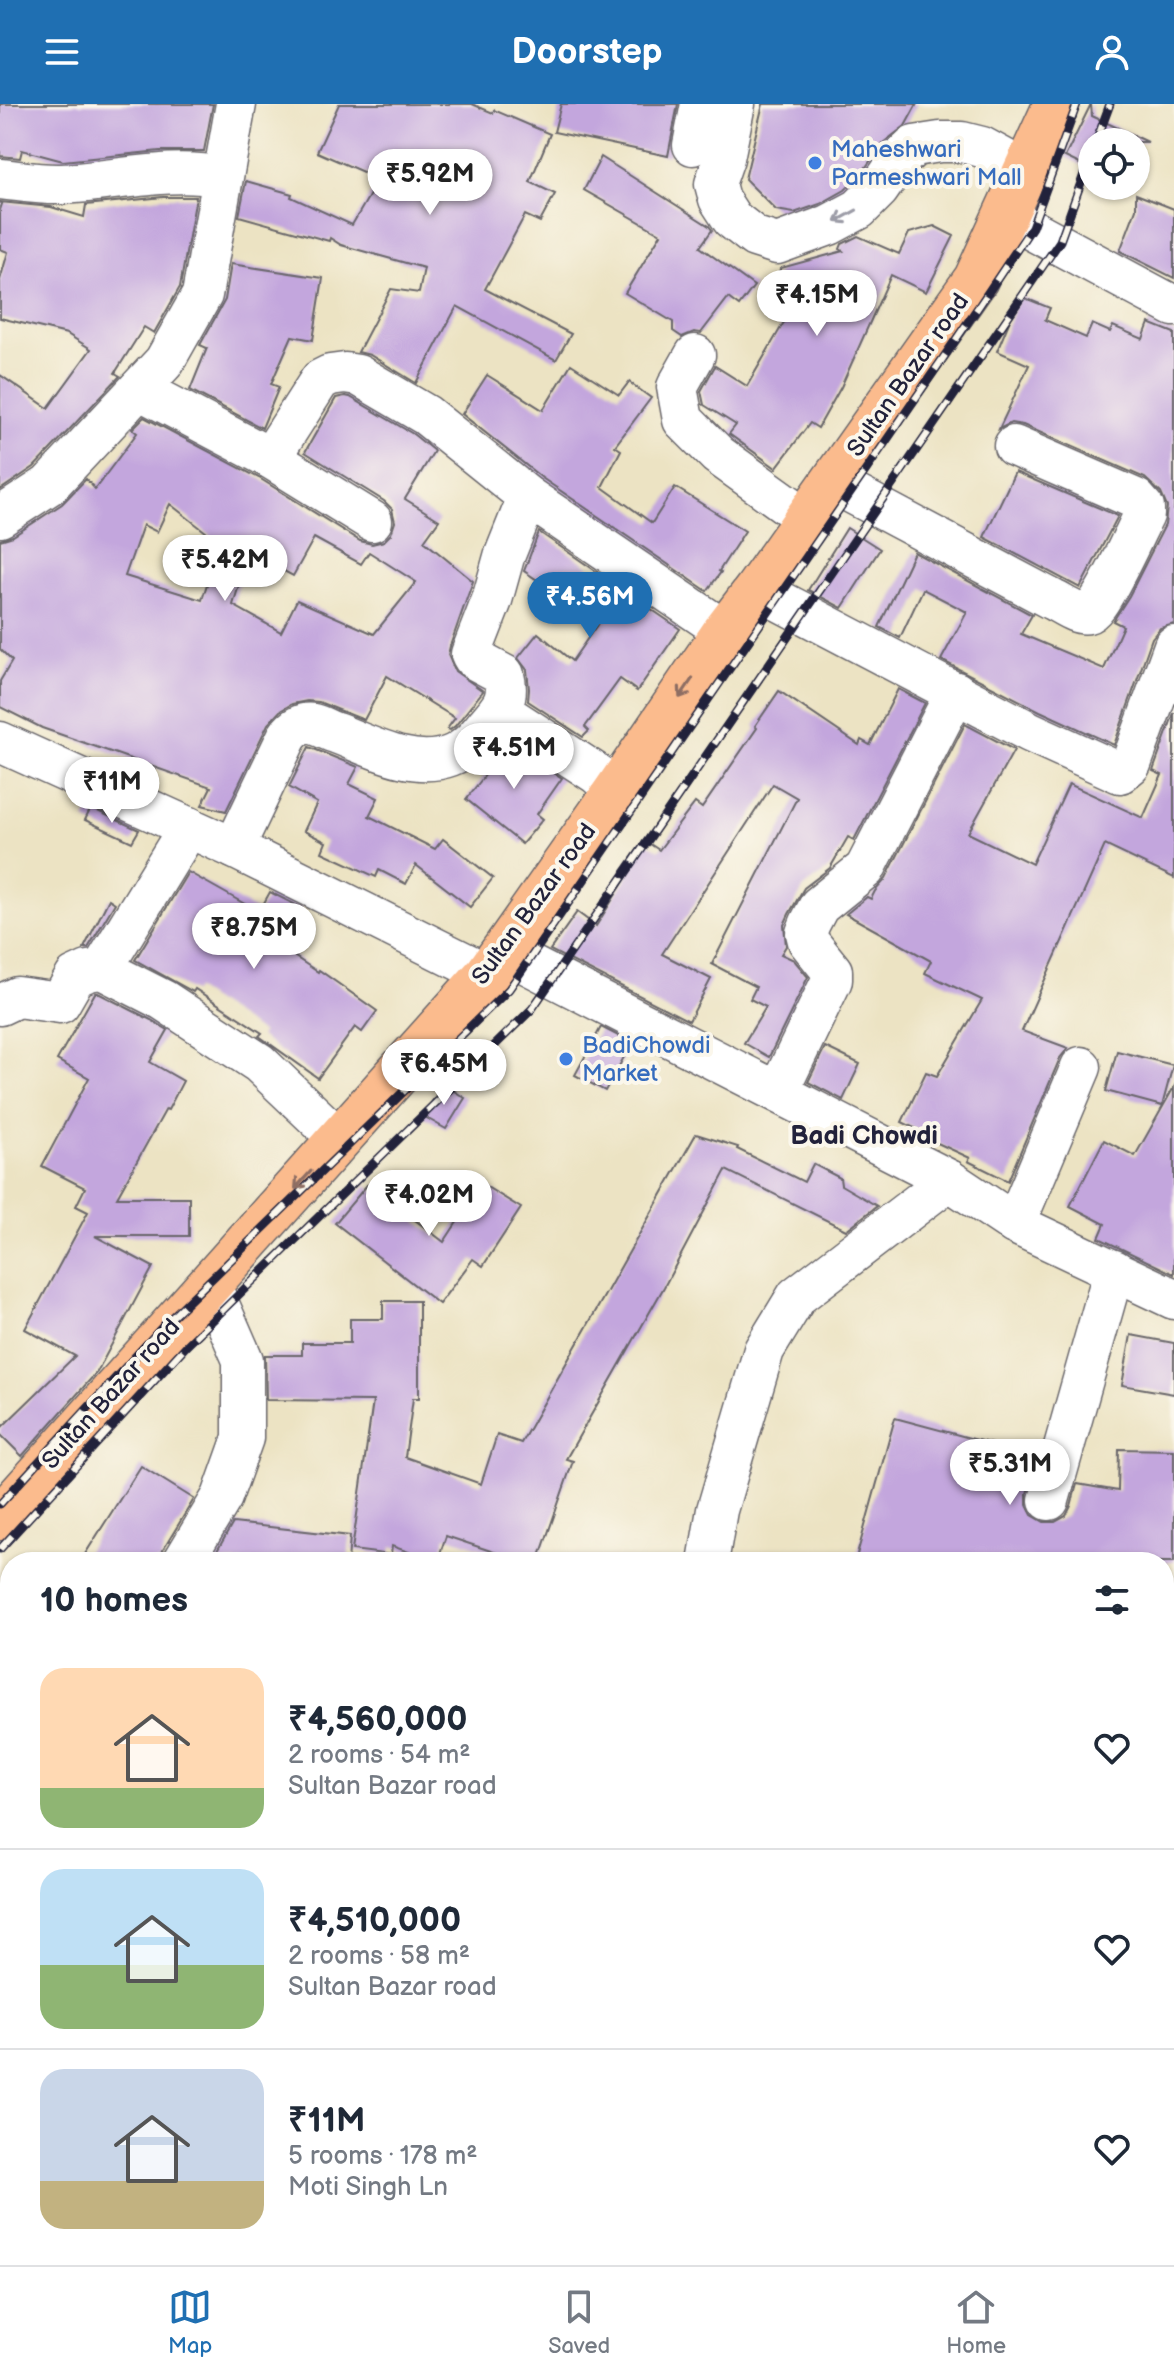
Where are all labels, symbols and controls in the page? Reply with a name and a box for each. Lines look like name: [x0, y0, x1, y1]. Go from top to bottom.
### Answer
icon: menu: [40, 30, 84, 74]
icon: person: [1090, 30, 1134, 74]
text: Doorstep: [511, 31, 663, 74]
map controls: [1078, 128, 1150, 200]
button: locate: [1078, 128, 1150, 200]
place label: Maheshwari Parmeshwari Mall: [831, 135, 1022, 192]
pin: ₹5.92M: [365, 149, 495, 217]
marker: Maheshwari Parmeshwari Mall: [806, 154, 824, 172]
text: ₹5.92M: [386, 159, 474, 190]
one-way arrow: [834, 209, 858, 224]
pin: ₹4.15M: [752, 270, 882, 338]
text: ₹4.15M: [775, 280, 859, 311]
street label: Sultan Bazar road: [841, 288, 975, 462]
pin: ₹5.42M: [160, 535, 290, 603]
text: ₹5.42M: [181, 545, 269, 576]
pin: ₹4.56M: [525, 572, 655, 640]
text: ₹4.56M: [545, 582, 635, 613]
one-way arrow: [678, 677, 694, 699]
pin: ₹4.51M: [449, 723, 579, 791]
text: ₹4.51M: [472, 733, 556, 764]
pin: ₹11M: [65, 757, 159, 825]
text: ₹11M: [82, 767, 142, 798]
street label: Sultan Bazar road: [466, 818, 602, 990]
pin: ₹8.75M: [189, 903, 319, 971]
text: ₹8.75M: [210, 913, 298, 944]
place label: BadiChowdi Market: [582, 1031, 711, 1088]
pin: ₹6.45M: [379, 1039, 509, 1107]
text: ₹6.45M: [399, 1049, 489, 1080]
marker: BadiChowdi Market: [557, 1050, 575, 1068]
district label: Badi Chowdi: [790, 1121, 938, 1152]
one-way arrow: [294, 1169, 312, 1189]
pin: ₹4.02M: [364, 1170, 494, 1238]
text: ₹4.02M: [384, 1180, 474, 1211]
street label: Sultan Bazar road: [36, 1313, 186, 1475]
pin: ₹5.31M: [945, 1439, 1075, 1507]
text: ₹5.31M: [968, 1449, 1052, 1480]
icon: filters: [1090, 1578, 1134, 1622]
text: 10 homes: [40, 1580, 188, 1621]
text: ₹4,560,000: [288, 1699, 468, 1740]
icon: home: [104, 1700, 200, 1796]
icon: heart: [1090, 1726, 1134, 1770]
text: 2 rooms · 54 m²: [288, 1740, 471, 1771]
text: Sultan Bazar road: [288, 1771, 497, 1802]
text: ₹4,510,000: [288, 1900, 461, 1941]
icon: home: [104, 1901, 200, 1997]
icon: heart: [1090, 1927, 1134, 1971]
text: 2 rooms · 58 m²: [288, 1941, 470, 1972]
text: Sultan Bazar road: [288, 1972, 497, 2003]
text: ₹11M: [288, 2100, 365, 2141]
icon: home: [104, 2101, 200, 2197]
icon: heart: [1090, 2127, 1134, 2171]
text: 5 rooms · 178 m²: [288, 2141, 477, 2172]
text: Moti Singh Ln: [288, 2172, 448, 2203]
tab: Map: [168, 2285, 212, 2360]
tab: Saved: [548, 2285, 610, 2360]
tab: Home: [946, 2285, 1006, 2360]

